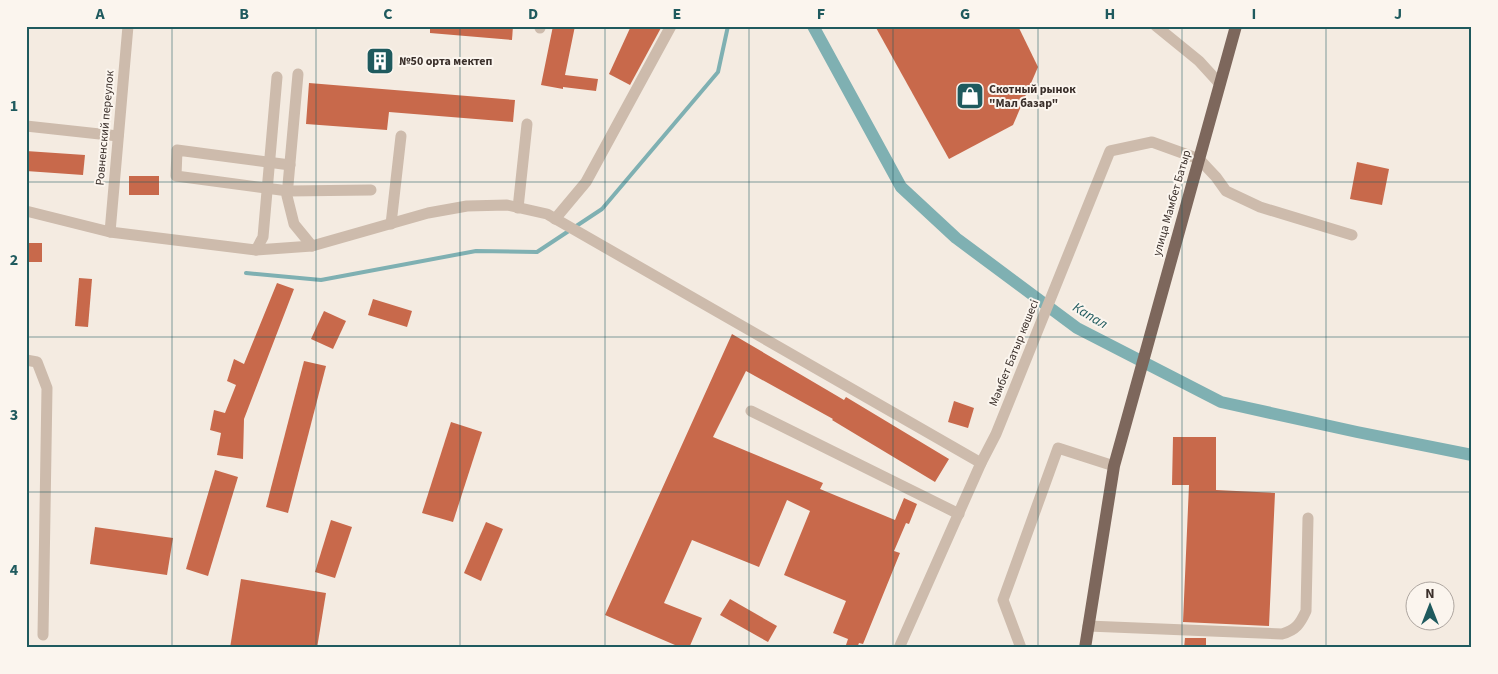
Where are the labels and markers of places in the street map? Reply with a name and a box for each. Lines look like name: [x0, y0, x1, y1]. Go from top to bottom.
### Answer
building icon: №50 орта мектеп: [365, 46, 395, 76]
place label: №50 орта мектеп: [399, 53, 493, 70]
shop icon: Скотный рынок "Мал базар": [955, 81, 985, 111]
place label: Скотный рынок "Мал базар": [989, 81, 1076, 112]

